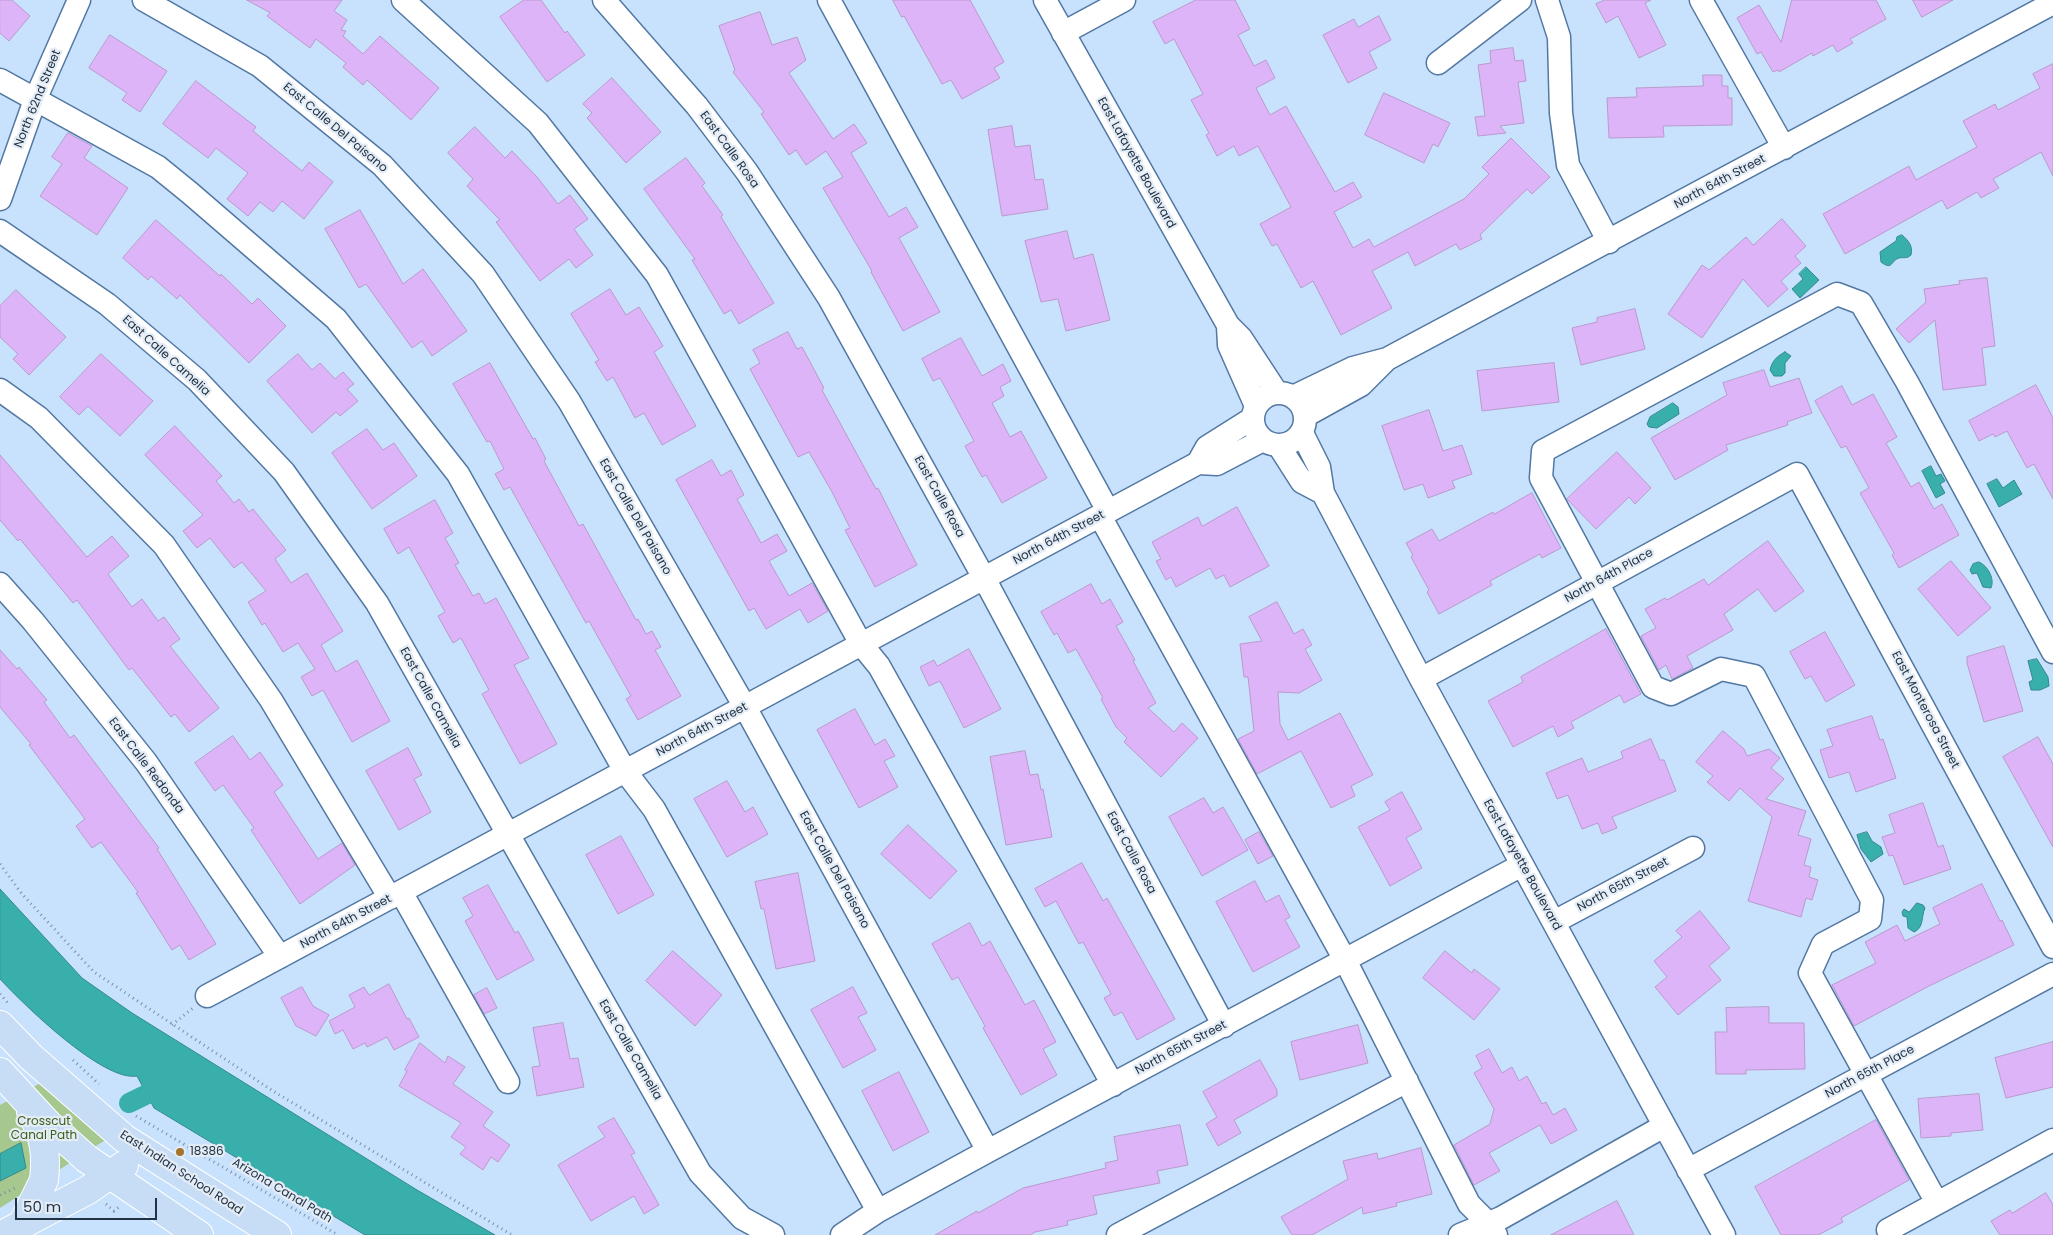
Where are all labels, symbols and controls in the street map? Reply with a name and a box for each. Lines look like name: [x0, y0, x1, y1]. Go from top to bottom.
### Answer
street label: North 62nd Street: [12, 48, 64, 150]
street label: East Calle Del Paisano: [280, 80, 390, 176]
street label: East Lafayette Boulevard: [1094, 95, 1178, 231]
street label: East Calle Rosa: [696, 109, 762, 191]
street label: North 64th Street: [1672, 152, 1768, 212]
street label: East Calle Camelia: [119, 313, 213, 399]
street label: East Calle Rosa: [911, 454, 967, 540]
street label: East Calle Del Paisano: [596, 456, 674, 578]
street label: North 64th Street: [1011, 508, 1107, 568]
street label: North 64th Place: [1562, 546, 1656, 606]
street label: East Calle Camelia: [396, 645, 464, 751]
street label: East Monterosa Street: [1888, 649, 1962, 771]
street label: North 64th Street: [654, 700, 750, 760]
street label: East Calle Redonda: [105, 715, 187, 817]
street label: East Lafayette Boulevard: [1480, 797, 1564, 933]
street label: East Calle Del Paisano: [796, 809, 872, 931]
street label: East Calle Rosa: [1103, 809, 1159, 897]
street label: North 65th Street: [1575, 855, 1671, 915]
street label: North 64th Street: [298, 892, 394, 952]
street label: East Calle Camelia: [595, 997, 665, 1103]
street label: North 65th Street: [1133, 1018, 1229, 1078]
street label: North 65th Place: [1823, 1042, 1917, 1102]
park label: Crosscut Canal Path: [11, 1115, 77, 1143]
street label: East Indian School Road: [117, 1128, 245, 1218]
place label: 18386: [190, 1145, 224, 1159]
marker: 18386: [174, 1146, 186, 1158]
street label: Arizona Canal Path: [229, 1155, 335, 1227]
scale bar: [18, 1188, 160, 1220]
text: 50 m: [23, 1196, 61, 1217]

